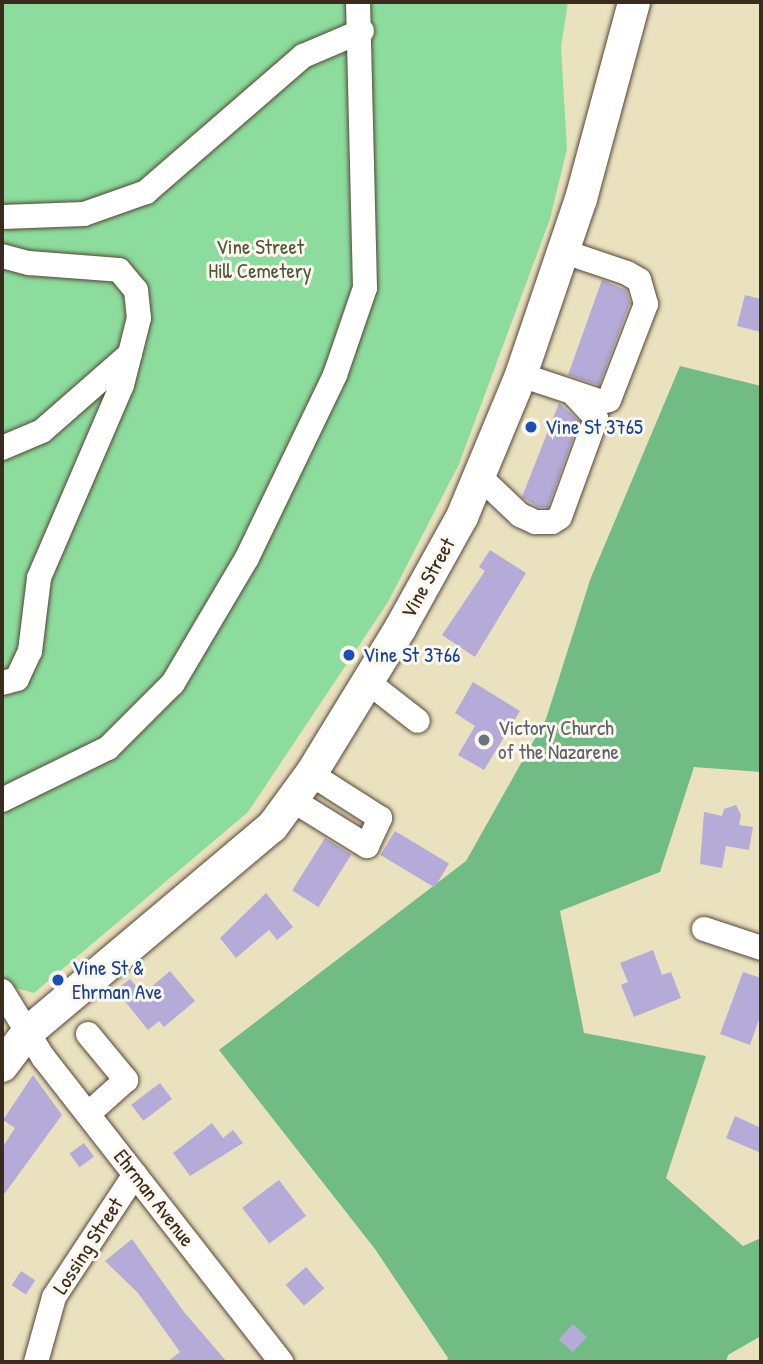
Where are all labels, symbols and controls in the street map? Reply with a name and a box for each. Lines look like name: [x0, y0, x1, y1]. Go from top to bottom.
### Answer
park label: Vine Street Hill Cemetery: [208, 234, 312, 284]
place label: Vine St 3765: [545, 414, 643, 440]
marker: Vine St 3765: [523, 419, 539, 435]
street label: Vine Street: [396, 533, 460, 623]
place label: Vine St 3766: [363, 642, 460, 668]
marker: Vine St 3766: [341, 647, 357, 663]
place label: Victory Church of the Nazarene: [498, 715, 619, 765]
marker: Victory Church of the Nazarene: [476, 732, 492, 748]
place label: Vine St & Ehrman Ave: [72, 955, 162, 1005]
marker: Vine St & Ehrman Ave: [50, 972, 66, 988]
street label: Ehrman Avenue: [108, 1144, 200, 1252]
street label: Lossing Street: [48, 1193, 128, 1299]

